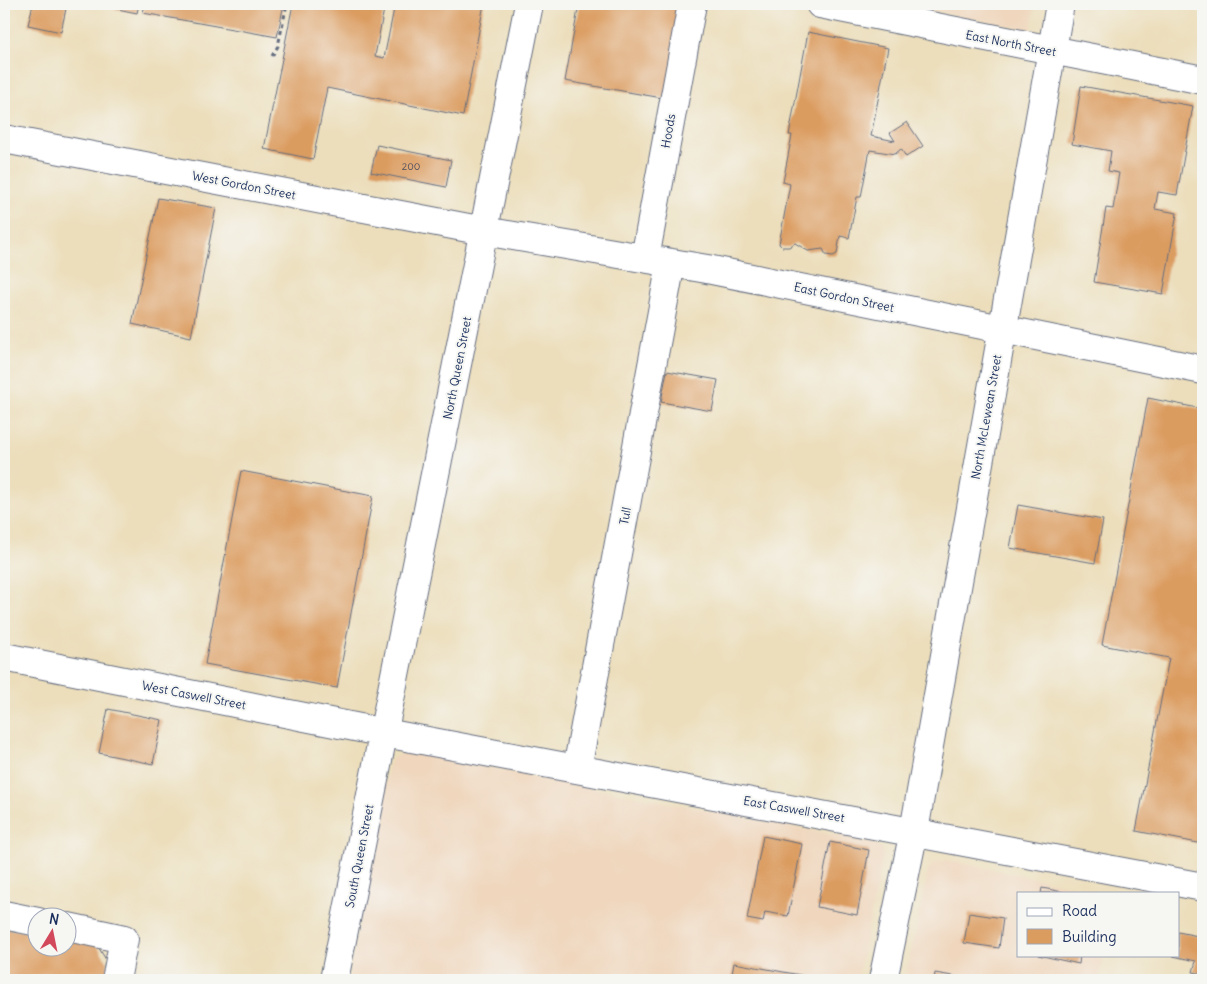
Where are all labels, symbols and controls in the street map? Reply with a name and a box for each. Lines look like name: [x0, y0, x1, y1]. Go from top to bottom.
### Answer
street label: East North Street: [965, 27, 1057, 59]
street label: Hoods: [658, 113, 678, 149]
house number: 200: [402, 160, 420, 173]
street label: West Gordon Street: [191, 168, 297, 202]
street label: East Gordon Street: [793, 279, 895, 315]
street label: North Queen Street: [440, 315, 474, 421]
street label: North McLewean Street: [968, 353, 1004, 481]
street label: Tull: [616, 506, 634, 526]
street label: West Caswell Street: [141, 678, 247, 712]
street label: East Caswell Street: [742, 793, 846, 825]
street label: South Queen Street: [342, 803, 376, 909]
legend: [1017, 892, 1180, 956]
text: Road: [1062, 901, 1097, 920]
north arrow: [28, 906, 78, 956]
text: N: [48, 909, 61, 929]
text: Building: [1062, 927, 1117, 946]

